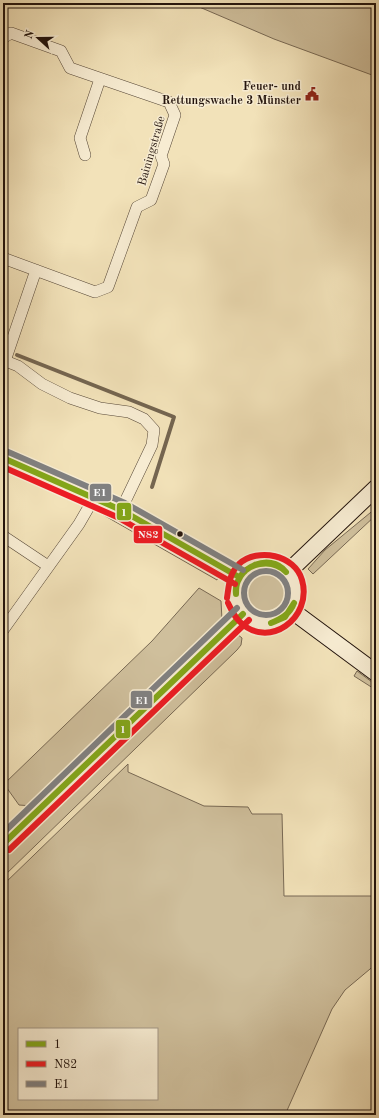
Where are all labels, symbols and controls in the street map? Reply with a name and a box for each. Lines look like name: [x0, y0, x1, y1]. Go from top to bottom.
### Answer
north arrow: [18, 18, 58, 58]
text: N: [23, 29, 37, 41]
place label: Feuer- und Rettungswache 3 Münster: [162, 81, 302, 107]
public building icon: Feuer- und Rettungswache 3 Münster: [304, 86, 320, 102]
street label: Bainingstraße: [136, 114, 168, 187]
line badge: E1: [89, 483, 112, 502]
text: E1: [93, 488, 107, 499]
line badge: 1: [116, 502, 132, 521]
text: 1: [121, 508, 127, 519]
line badge: N82: [133, 525, 163, 544]
unlabelled marker: [175, 529, 185, 539]
text: N82: [137, 530, 159, 541]
line badge: E1: [130, 690, 153, 709]
text: E1: [135, 696, 149, 707]
line badge: 1: [115, 719, 131, 739]
text: 1: [120, 725, 126, 736]
legend: [18, 1028, 158, 1100]
text: 1: [54, 1039, 61, 1051]
text: N82: [54, 1059, 77, 1071]
text: E1: [54, 1079, 69, 1091]

